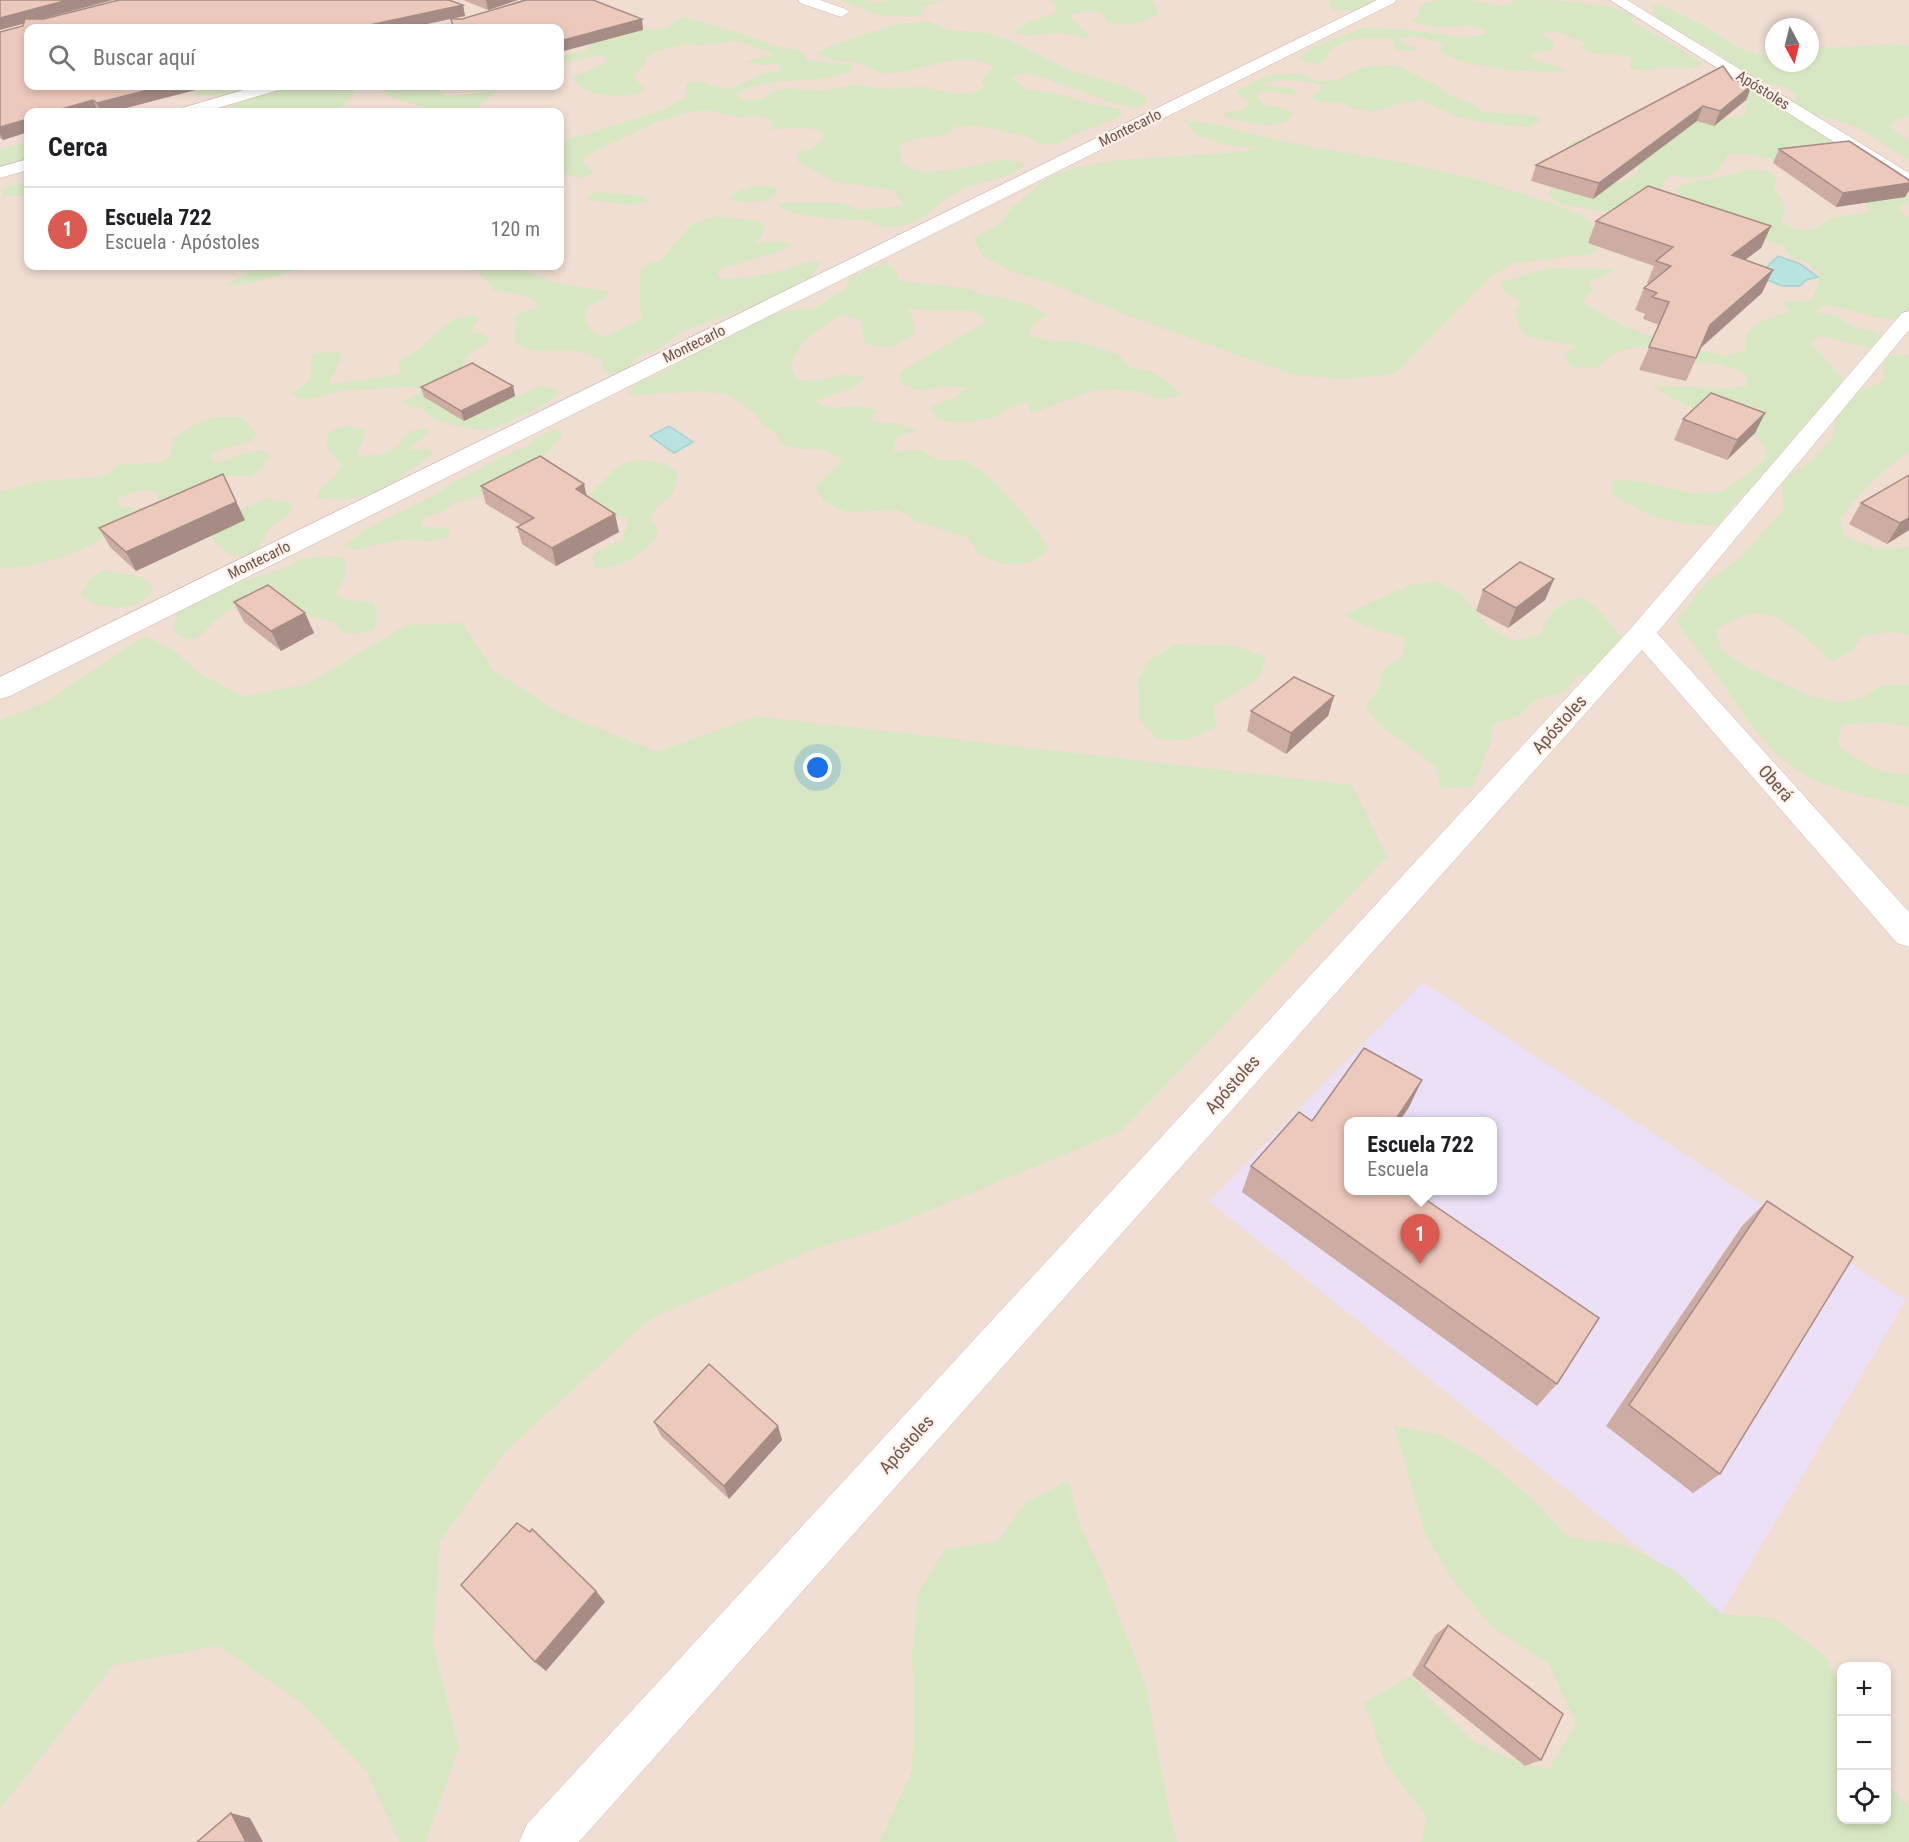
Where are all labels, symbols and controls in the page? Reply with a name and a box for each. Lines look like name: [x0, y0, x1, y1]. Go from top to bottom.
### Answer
north arrow: [1765, 18, 1819, 72]
search box: [24, 24, 564, 90]
icon: search: [45, 41, 78, 74]
text: Buscar aquí: [93, 45, 196, 70]
street label: Apóstoles: [1733, 67, 1793, 113]
street label: Montecarlo: [1096, 105, 1164, 151]
text: Cerca: [48, 132, 108, 162]
text: Escuela 722: [105, 205, 212, 230]
text: 1: [62, 217, 73, 241]
text: 120 m: [491, 217, 540, 241]
text: Escuela · Apóstoles: [105, 230, 260, 254]
street label: Montecarlo: [660, 321, 728, 367]
street label: Montecarlo: [225, 537, 293, 583]
street label: Apóstoles: [1527, 690, 1591, 758]
your location: [803, 753, 832, 782]
street label: Oberá: [1754, 760, 1798, 806]
street label: Apóstoles: [1200, 1050, 1264, 1118]
popup: [1344, 1117, 1497, 1195]
text: Escuela 722: [1367, 1132, 1474, 1157]
text: Escuela: [1367, 1157, 1429, 1181]
pin: 1: [1400, 1214, 1440, 1264]
street label: Apóstoles: [874, 1410, 938, 1478]
map controls: [1837, 1662, 1891, 1824]
button: +: [1837, 1662, 1891, 1716]
button: −: [1837, 1716, 1891, 1770]
button: locate: [1837, 1770, 1891, 1824]

